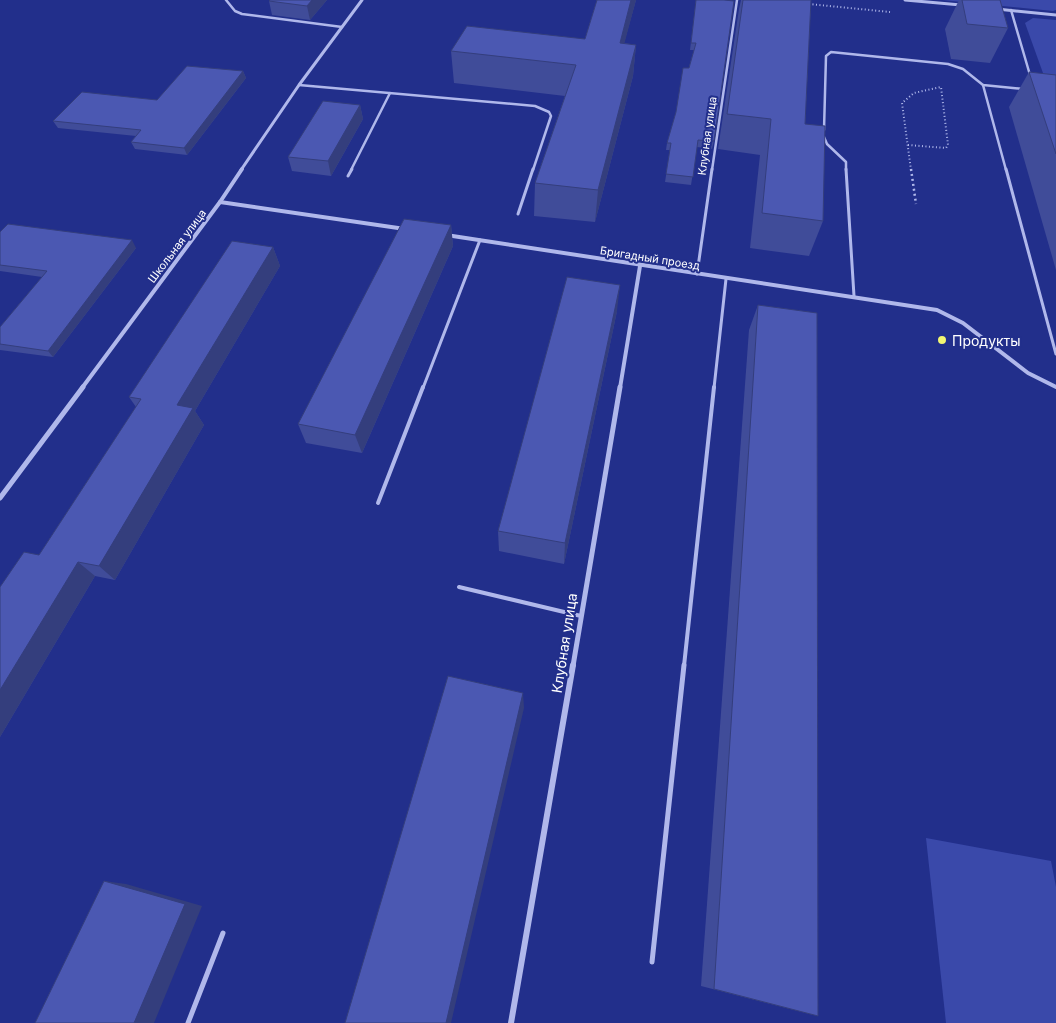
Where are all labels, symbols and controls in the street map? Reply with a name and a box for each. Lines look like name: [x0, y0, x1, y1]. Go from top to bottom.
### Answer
street label: Клубная улица: [695, 96, 719, 176]
street label: Школьная улица: [145, 206, 209, 286]
street label: Бригадный проезд: [599, 243, 701, 273]
place label: Продукты: [952, 332, 1021, 349]
marker: Продукты: [936, 334, 948, 346]
street label: Клубная улица: [548, 592, 580, 694]

